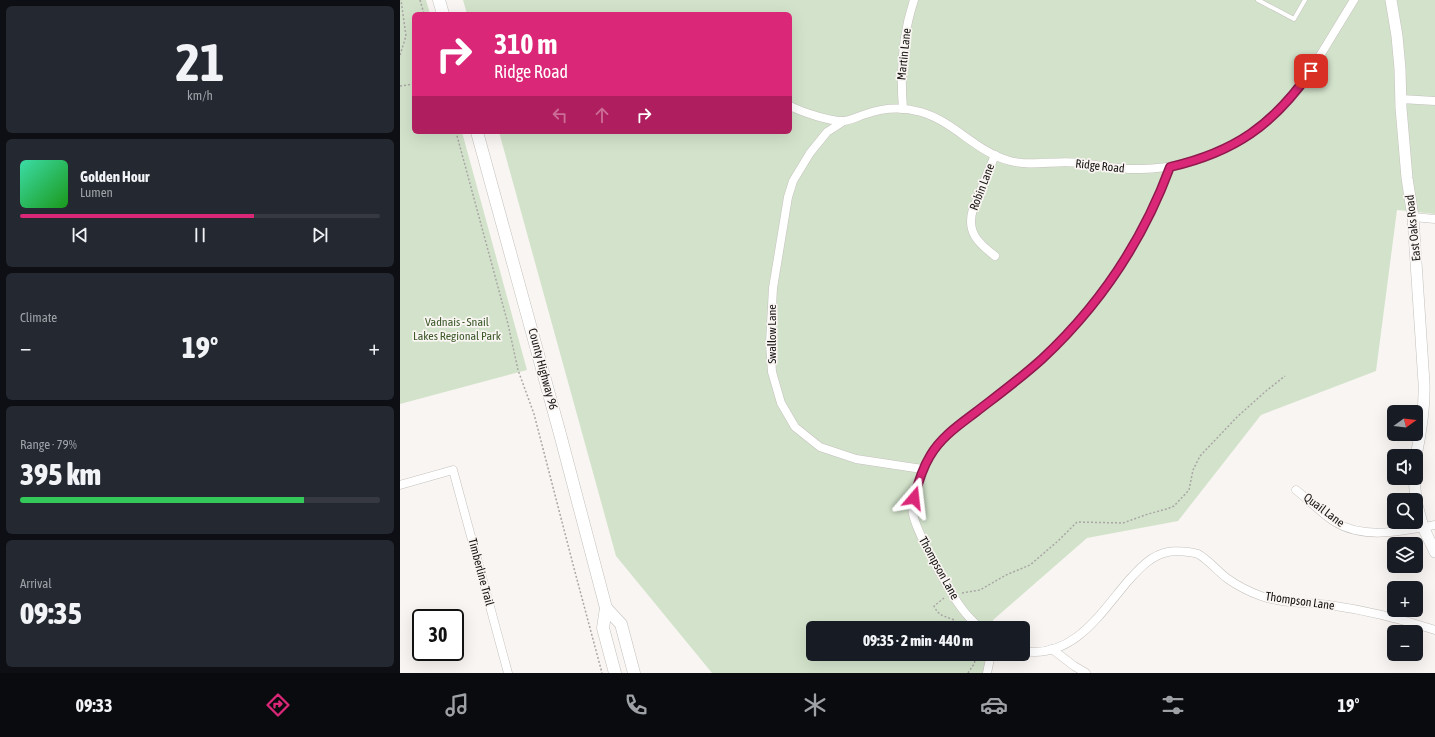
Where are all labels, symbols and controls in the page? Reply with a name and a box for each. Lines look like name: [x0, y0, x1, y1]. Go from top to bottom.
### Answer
street label: Martin Lane: [894, 27, 914, 81]
icon: right: [428, 28, 480, 80]
text: 310 m: [494, 28, 557, 60]
text: 21: [176, 32, 224, 92]
pin: [1294, 54, 1328, 88]
icon: arrive: [1300, 60, 1322, 82]
text: Ridge Road: [494, 61, 568, 82]
text: km/h: [187, 88, 213, 103]
icon: left: [549, 104, 571, 126]
icon: ahead: [591, 104, 613, 126]
icon: right: [633, 104, 655, 126]
street label: Ridge Road: [1075, 156, 1125, 176]
street label: Robin Lane: [967, 162, 997, 212]
text: Golden Hour: [80, 168, 150, 185]
text: Lumen: [80, 185, 113, 200]
street label: East Oaks Road: [1403, 194, 1423, 262]
icon: previous: [69, 224, 91, 246]
icon: pause: [189, 224, 211, 246]
icon: next: [309, 224, 331, 246]
street label: Swallow Lane: [765, 304, 779, 364]
text: Climate: [20, 310, 57, 325]
park label: Vadnais - Snail Lakes Regional Park: [413, 315, 502, 343]
street label: County Highway 96: [525, 327, 561, 412]
text: 19°: [182, 330, 218, 364]
text: −: [20, 334, 31, 360]
text: +: [369, 334, 380, 360]
north arrow: [1387, 405, 1423, 441]
map controls: [1387, 405, 1423, 661]
text: Range · 79%: [20, 437, 77, 452]
button: sound: [1387, 449, 1423, 485]
text: 395 km: [20, 457, 101, 491]
position arrow: [893, 477, 935, 519]
street label: Quail Lane: [1301, 490, 1347, 530]
button: search: [1387, 493, 1423, 529]
street label: Thompson Lane: [916, 534, 962, 602]
street label: Timberline Trail: [465, 537, 497, 608]
button: layers: [1387, 537, 1423, 573]
text: Arrival: [20, 576, 52, 591]
button: +: [1387, 581, 1423, 617]
street label: Thompson Lane: [1265, 589, 1335, 613]
text: 09:35: [20, 596, 82, 630]
speed limit sign: 30: [412, 609, 464, 661]
button: −: [1387, 625, 1423, 661]
text: 09:35 · 2 min · 440 m: [863, 632, 973, 649]
icon: directions: [264, 691, 292, 719]
icon: music: [443, 691, 471, 719]
icon: phone: [622, 691, 650, 719]
icon: climate: [801, 691, 829, 719]
icon: car: [980, 691, 1008, 719]
icon: filters: [1159, 691, 1187, 719]
text: 09:33: [76, 695, 113, 716]
text: 19°: [1338, 695, 1359, 716]

